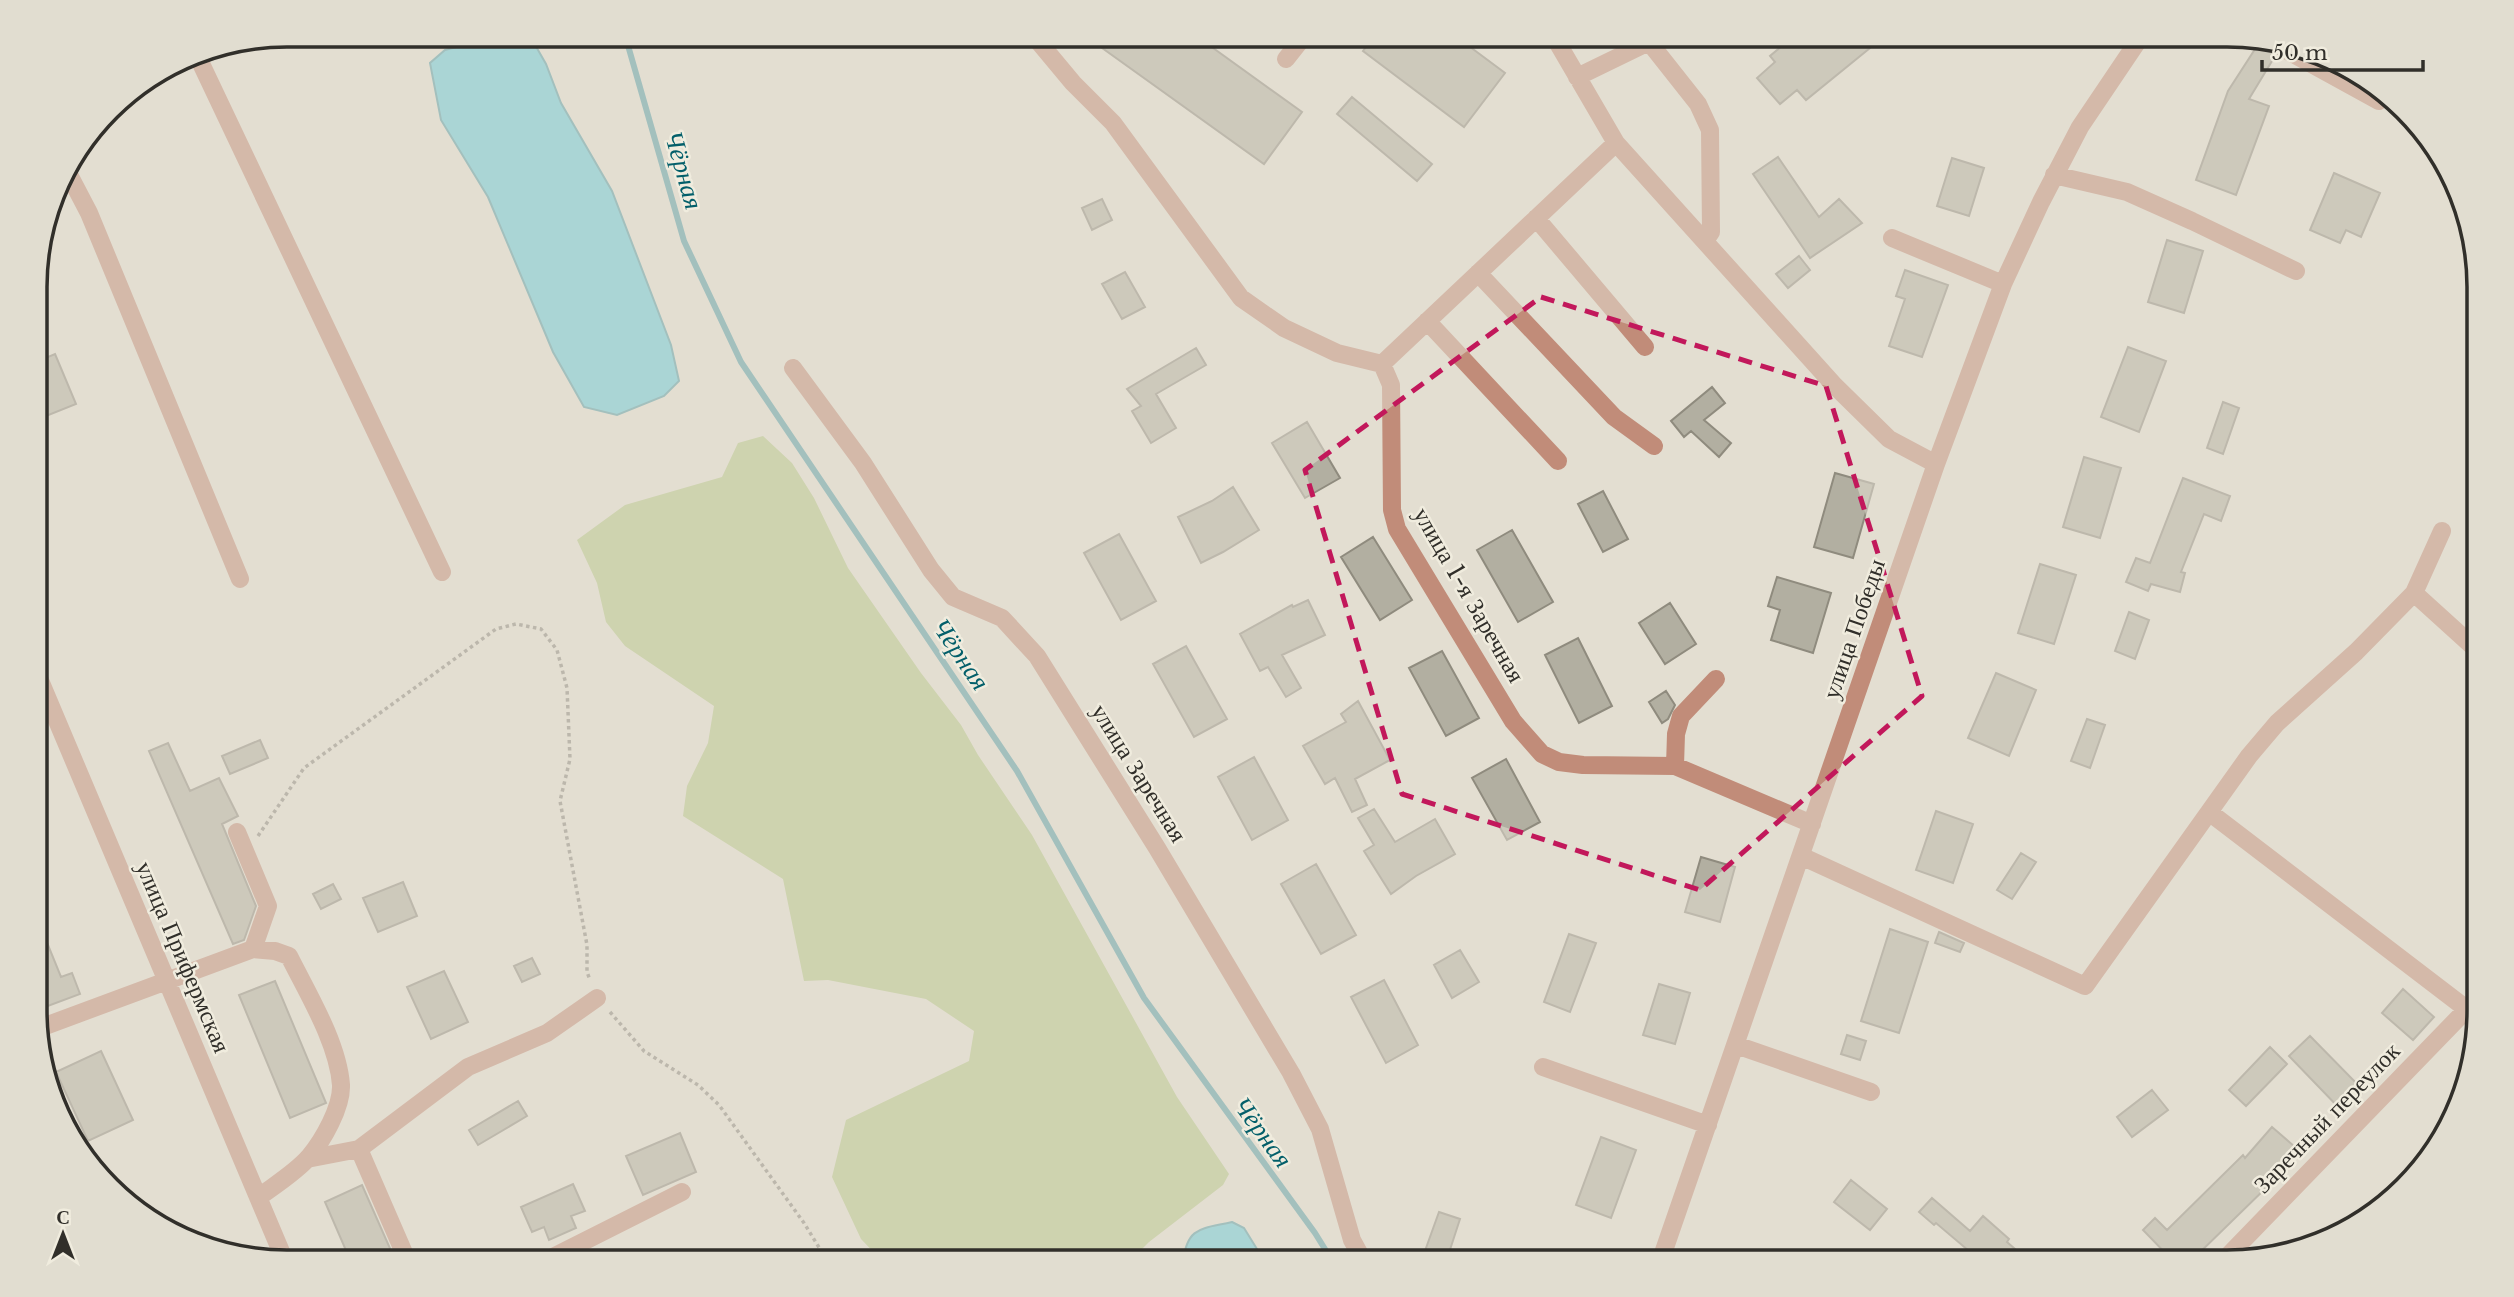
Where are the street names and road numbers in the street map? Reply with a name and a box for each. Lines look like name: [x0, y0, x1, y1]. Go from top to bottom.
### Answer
street label: улица 1-я Заречная: [1408, 502, 1531, 687]
street label: улица Победы: [1816, 555, 1891, 703]
street label: улица Заречная: [1085, 698, 1193, 847]
street label: улица Прифермская: [130, 857, 237, 1057]
street label: Заречный переулок: [2248, 1036, 2406, 1199]

